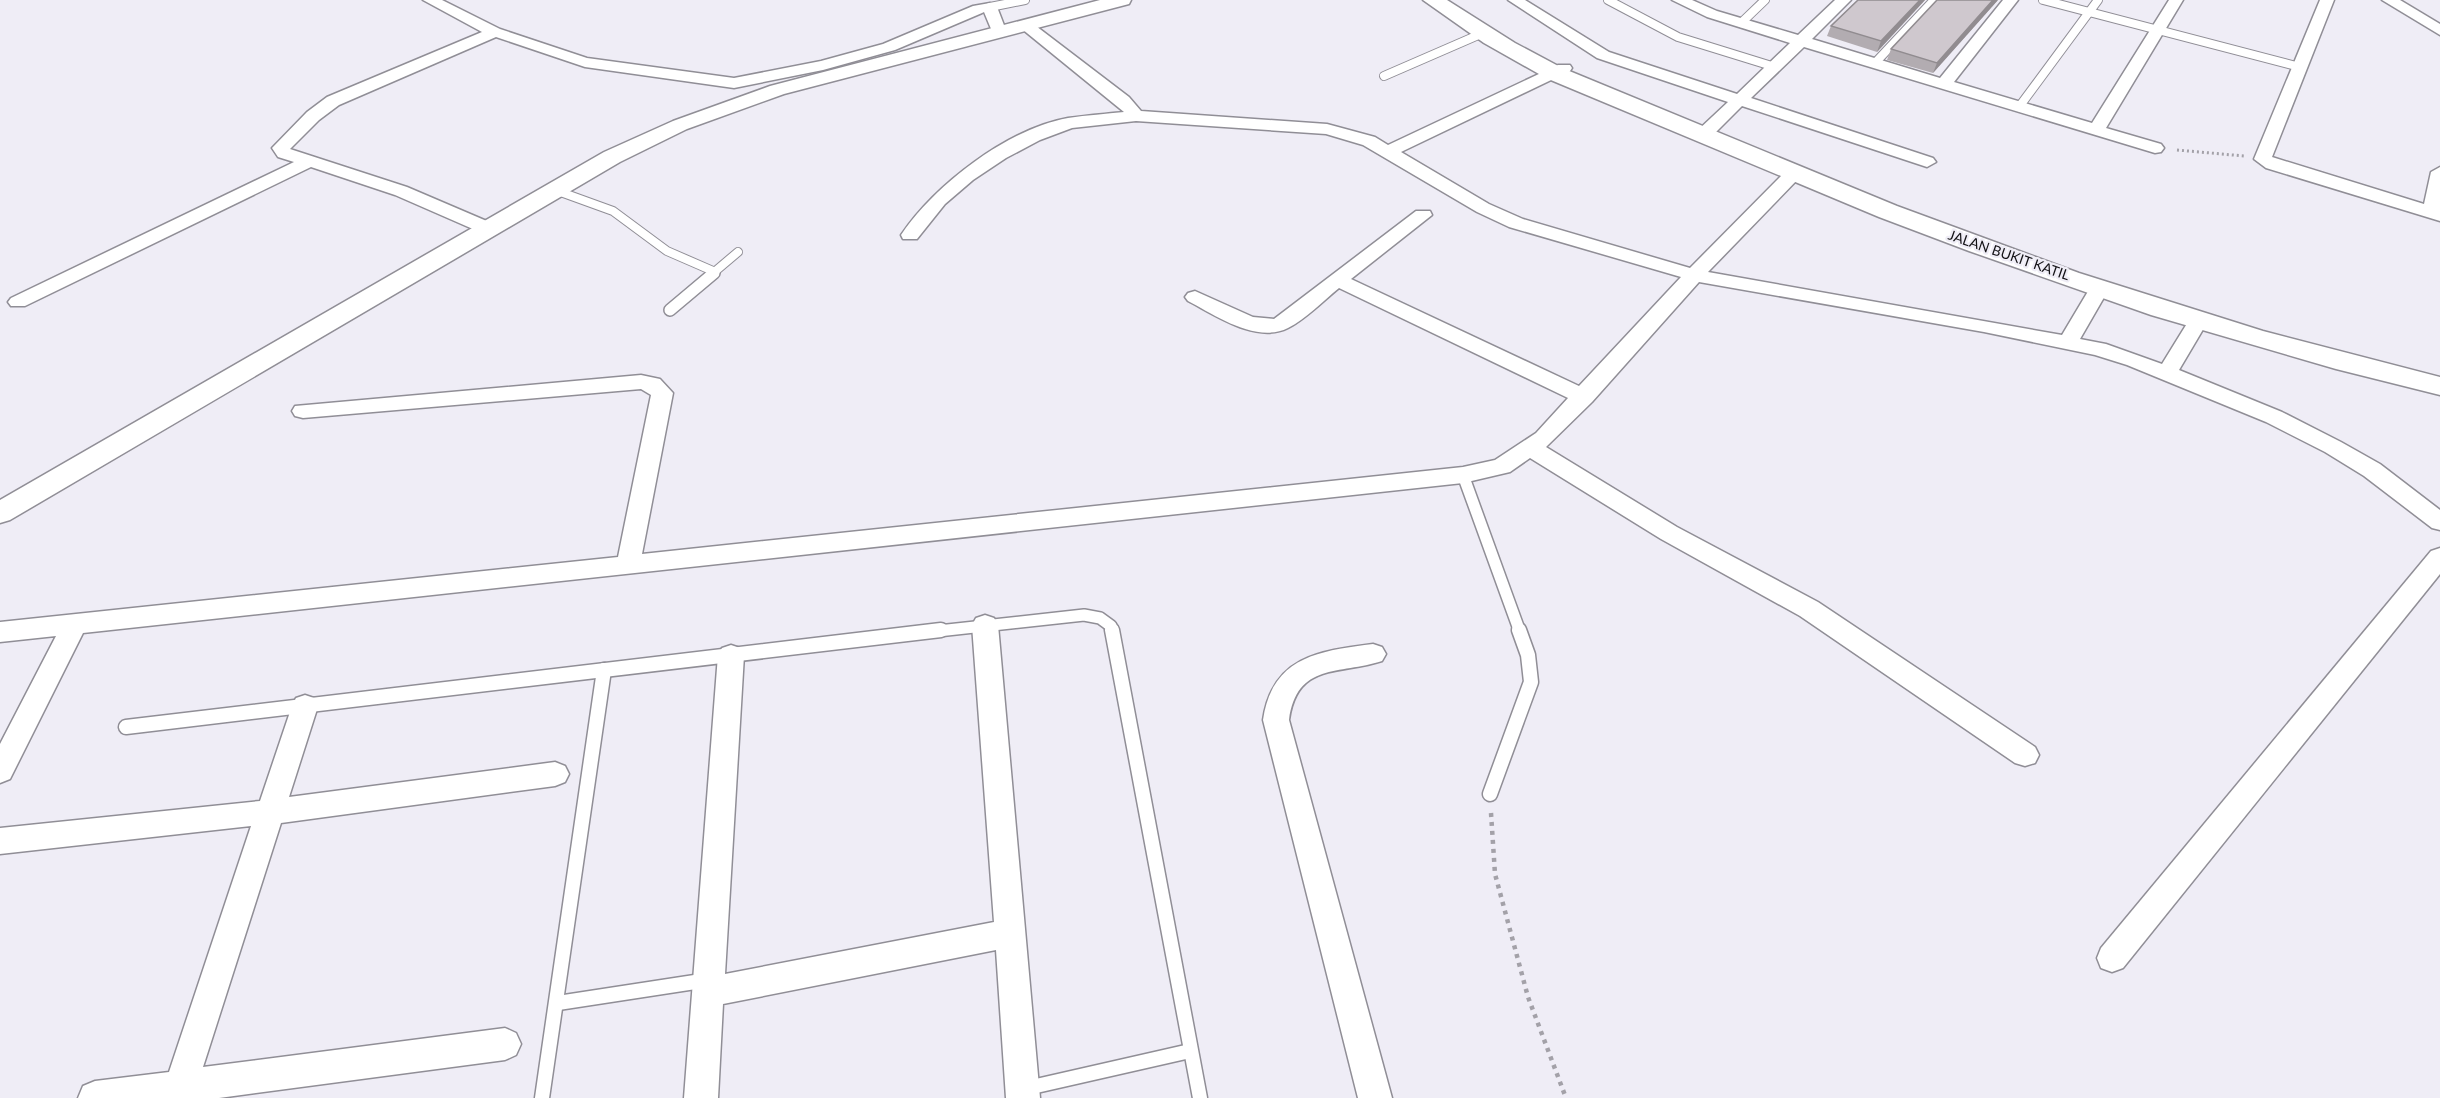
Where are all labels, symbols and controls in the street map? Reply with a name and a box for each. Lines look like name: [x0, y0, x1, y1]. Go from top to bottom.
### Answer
street label: JALAN BUKIT KATIL: [1946, 226, 2072, 283]

